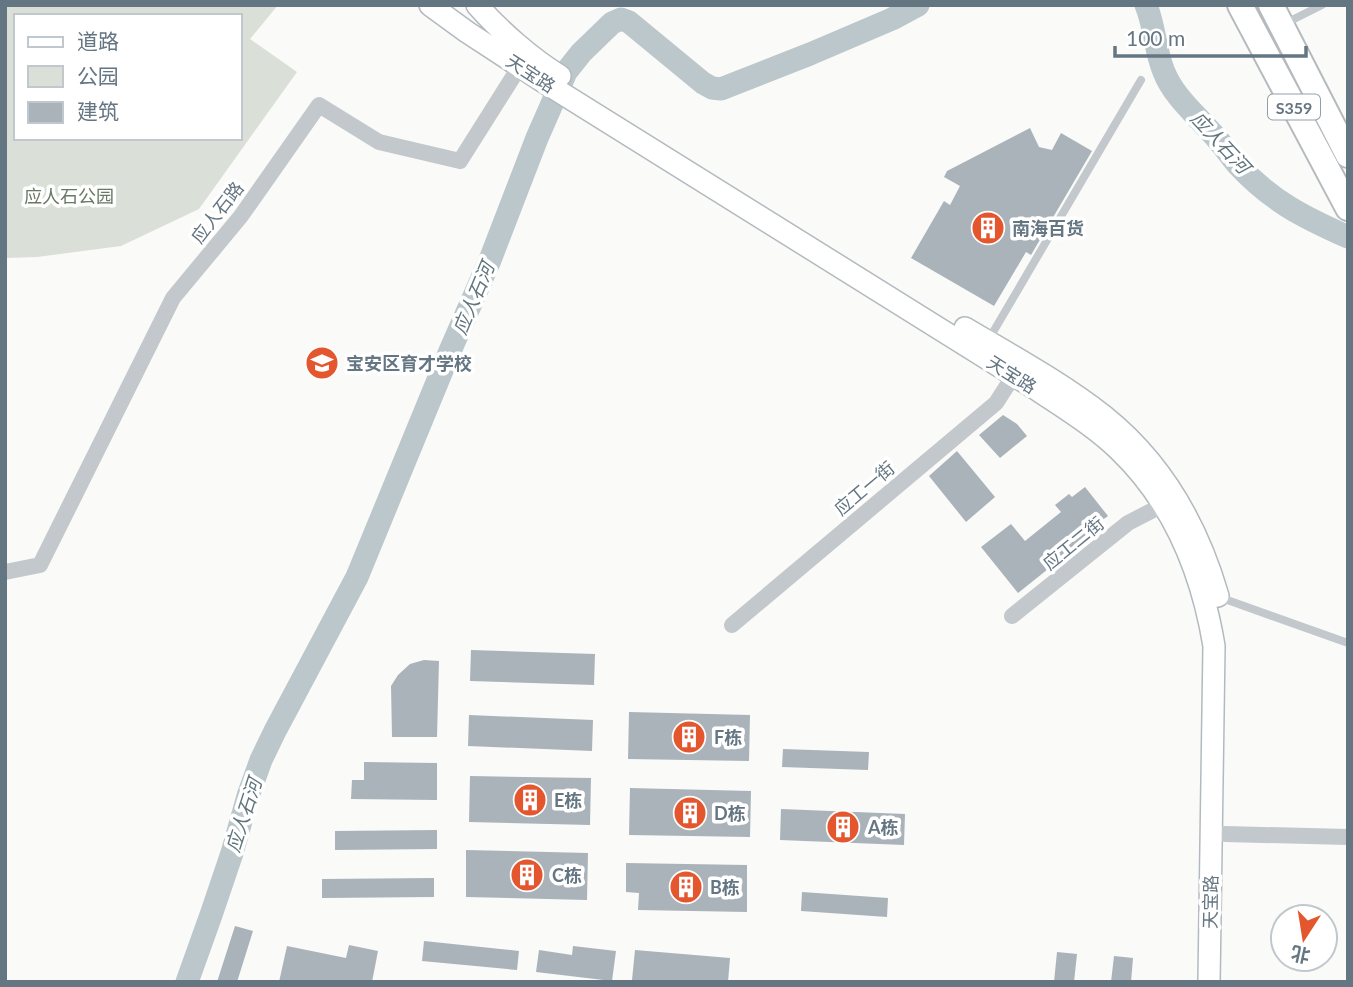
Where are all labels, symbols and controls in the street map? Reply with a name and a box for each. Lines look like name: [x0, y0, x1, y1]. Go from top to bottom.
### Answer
legend: [14, 14, 242, 140]
scale bar: [1115, 14, 1306, 58]
text: 100 m: [1126, 25, 1185, 50]
text: 道路: [77, 28, 119, 53]
street label: 天宝路: [502, 49, 560, 97]
text: 公园: [77, 63, 119, 88]
road number: S359: [1268, 94, 1320, 120]
text: 建筑: [77, 98, 119, 123]
water label: 应人石河: [1187, 106, 1258, 181]
street label: 应人石路: [186, 177, 248, 247]
park label: 应人石公园: [24, 185, 114, 207]
building icon: 南海百货: [969, 209, 1007, 247]
place label: 南海百货: [1012, 217, 1084, 239]
water label: 应人石河: [448, 255, 500, 337]
school or university icon: 宝安区育才学校: [303, 344, 341, 382]
street label: 天宝路: [983, 350, 1041, 398]
place label: 宝安区育才学校: [346, 352, 472, 374]
street label: 应工一街: [829, 456, 899, 520]
street label: 应工二街: [1038, 512, 1108, 574]
building icon: F栋: [670, 718, 708, 756]
place label: F栋: [714, 726, 742, 748]
water label: 应人石河: [220, 772, 267, 855]
building icon: E栋: [511, 781, 549, 819]
place label: E栋: [554, 789, 582, 811]
building icon: D栋: [671, 794, 709, 832]
place label: D栋: [714, 802, 746, 824]
building icon: A栋: [824, 808, 862, 846]
place label: A栋: [867, 816, 899, 838]
building icon: C栋: [508, 856, 546, 894]
place label: C栋: [552, 864, 582, 886]
building icon: B栋: [667, 868, 705, 906]
street label: 天宝路: [1199, 875, 1221, 929]
place label: B栋: [710, 876, 740, 898]
north arrow: [1269, 903, 1339, 973]
text: 北: [1289, 942, 1312, 968]

